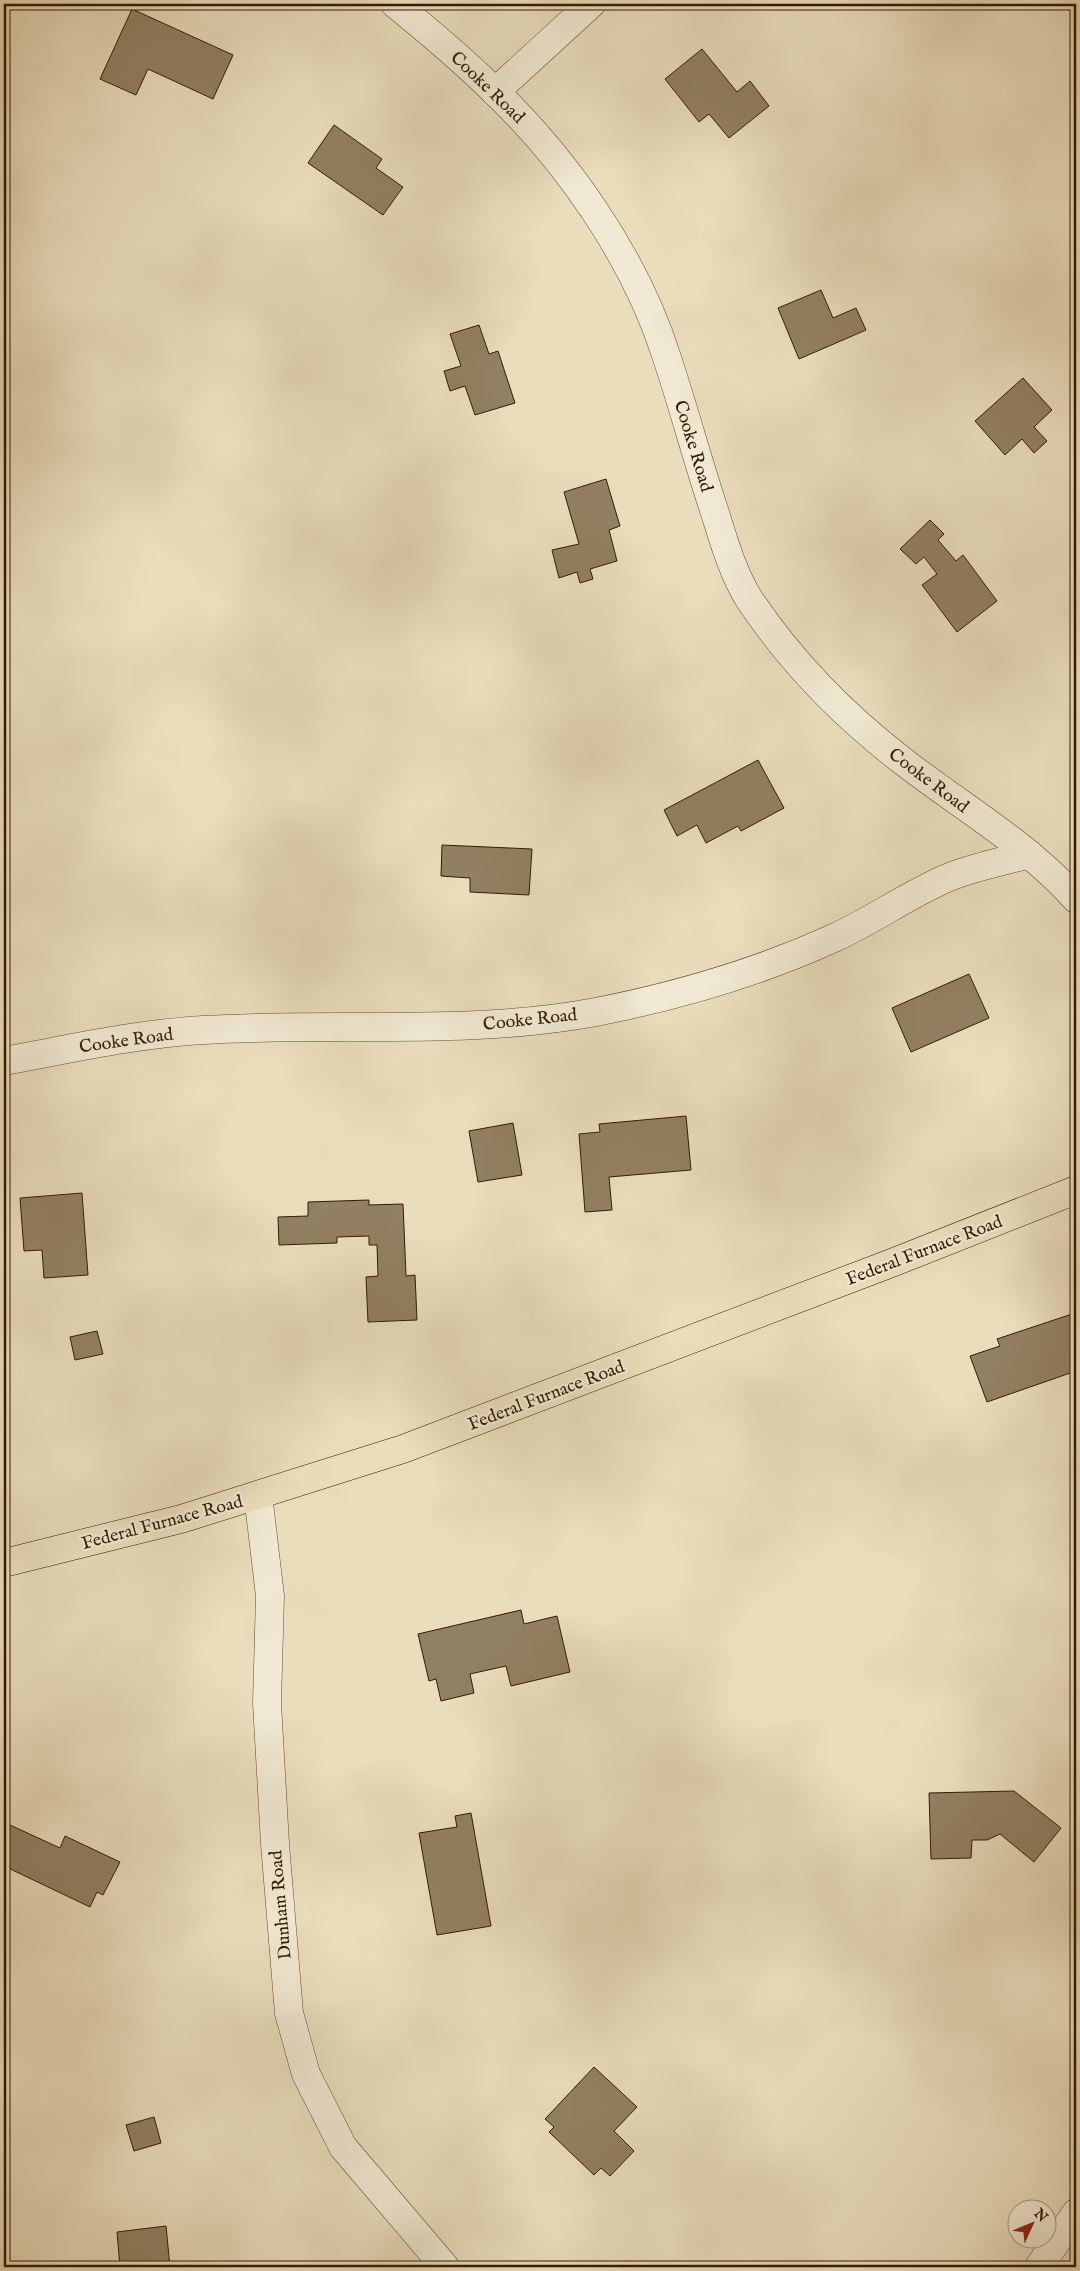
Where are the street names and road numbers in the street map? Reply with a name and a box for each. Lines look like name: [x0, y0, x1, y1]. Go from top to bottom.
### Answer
street label: Cooke Road: [445, 47, 529, 129]
street label: Cooke Road: [668, 398, 718, 495]
street label: Cooke Road: [883, 744, 973, 819]
street label: Cooke Road: [482, 1004, 579, 1037]
street label: Cooke Road: [78, 1023, 175, 1059]
street label: Federal Furnace Road: [843, 1211, 1006, 1292]
street label: Federal Furnace Road: [465, 1356, 628, 1437]
street label: Federal Furnace Road: [79, 1491, 246, 1556]
street label: Dunham Road: [265, 1849, 298, 1960]

